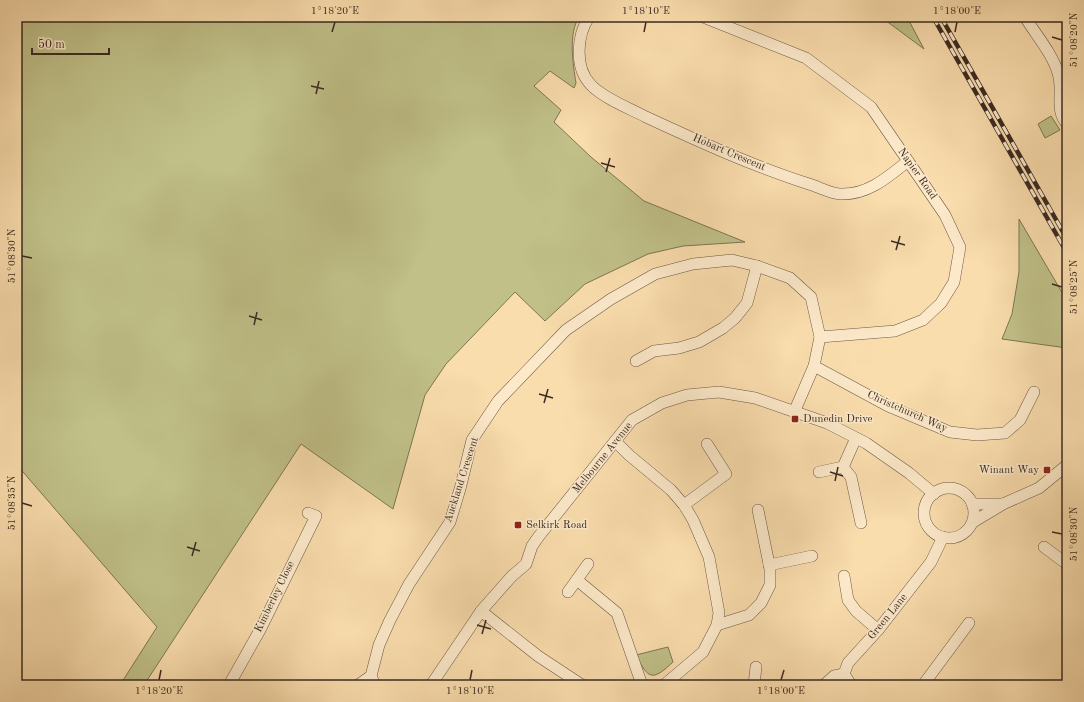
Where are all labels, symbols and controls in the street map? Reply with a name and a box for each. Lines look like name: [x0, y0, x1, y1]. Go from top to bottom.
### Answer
text: 1°18'20"E: [311, 6, 359, 16]
text: 1°18'10"E: [622, 6, 670, 16]
text: 1°18'00"E: [933, 6, 981, 16]
text: 51°08'20"N: [1069, 12, 1079, 67]
scale bar: [32, 30, 109, 56]
text: 50 m: [38, 38, 65, 51]
street label: Hobart Crescent: [691, 133, 767, 173]
street label: Napier Road: [895, 146, 939, 202]
text: 51°08'30"N: [7, 228, 17, 283]
text: 51°08'25"N: [1069, 259, 1079, 314]
street label: Christchurch Way: [865, 389, 949, 435]
marker: Dunedin Drive: [790, 414, 800, 424]
place label: Dunedin Drive: [803, 414, 873, 425]
street label: Melbourne Avenue: [571, 420, 635, 496]
street label: Auckland Crescent: [443, 436, 481, 524]
place label: Winant Way: [979, 465, 1039, 476]
marker: Winant Way: [1042, 465, 1052, 475]
text: 51°08'35"N: [7, 475, 17, 530]
text: 51°08'30"N: [1069, 506, 1079, 561]
marker: Selkirk Road: [513, 520, 523, 530]
place label: Selkirk Road: [526, 520, 588, 531]
street label: Kimberley Close: [253, 560, 297, 634]
street label: Green Lane: [866, 592, 910, 642]
text: 1°18'20"E: [135, 686, 183, 696]
text: 1°18'10"E: [446, 686, 494, 696]
text: 1°18'00"E: [757, 686, 805, 696]

